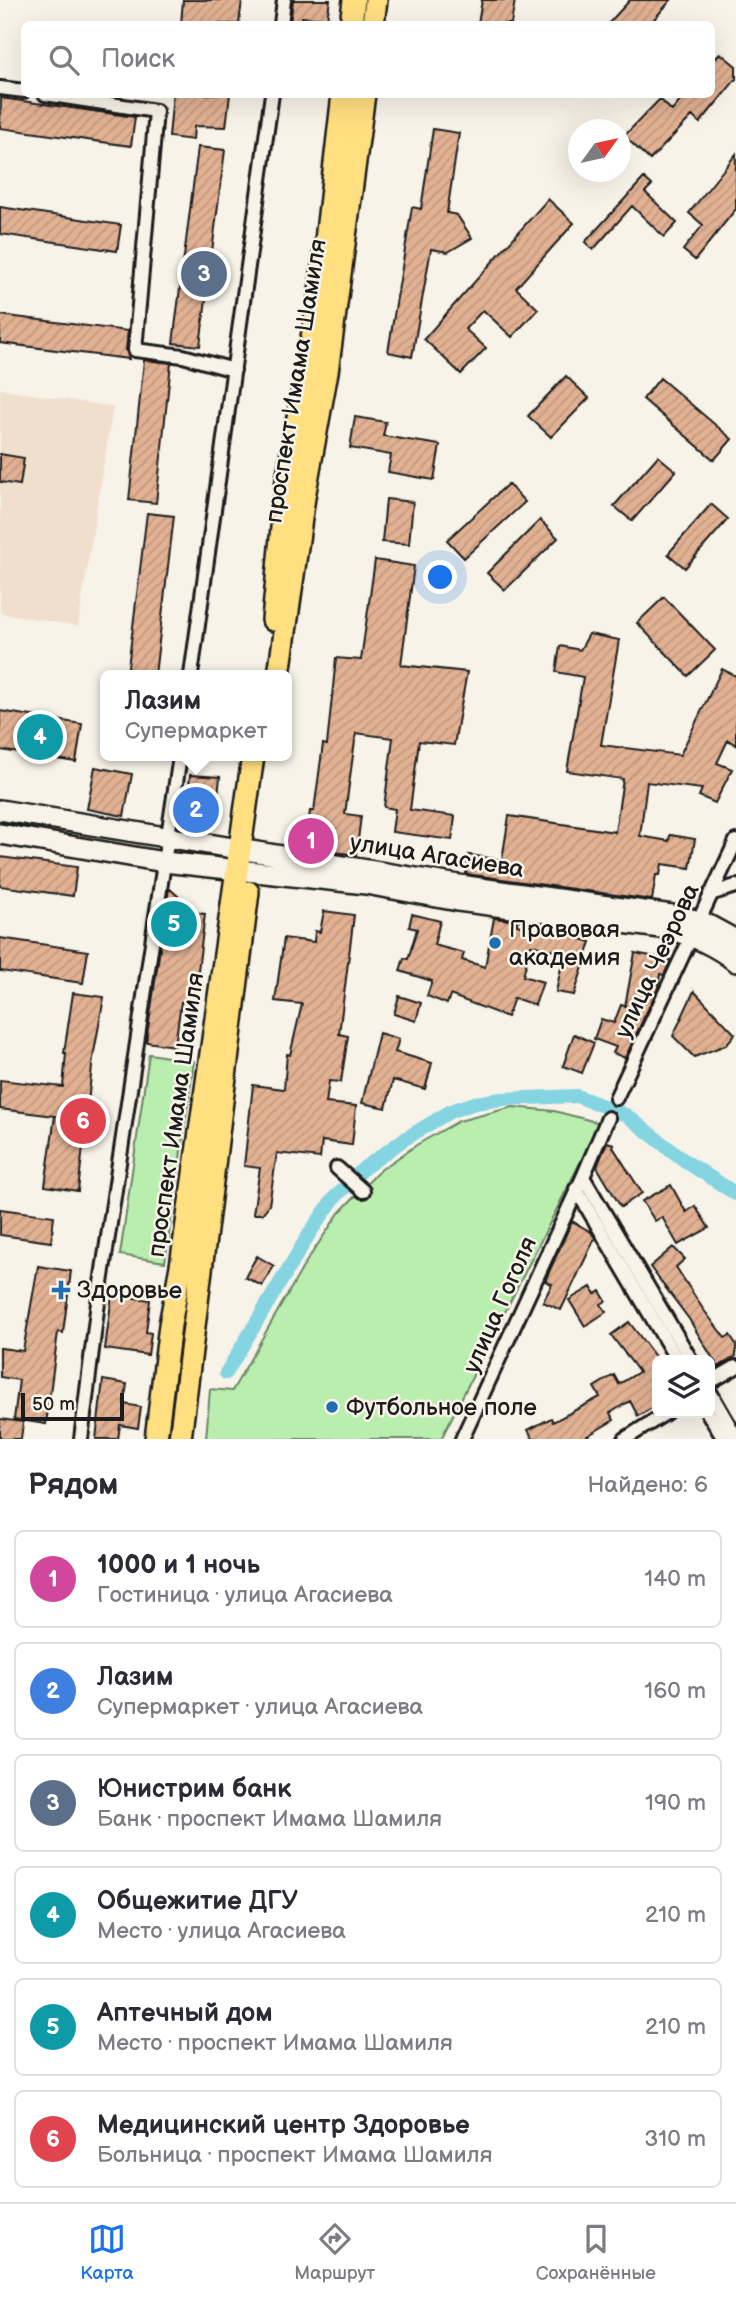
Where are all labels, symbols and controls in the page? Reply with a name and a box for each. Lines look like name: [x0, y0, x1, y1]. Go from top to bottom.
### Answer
search box: [21, 21, 715, 98]
icon: search: [45, 41, 83, 79]
text: Поиск: [101, 44, 175, 75]
north arrow: [568, 119, 631, 182]
street label: проспект Имама Шамиля: [259, 237, 333, 525]
pin: 3: [181, 248, 227, 300]
your location: [423, 560, 457, 594]
popup: [100, 670, 292, 761]
text: Лазим: [125, 686, 201, 717]
pin: 4: [17, 711, 63, 763]
text: Супермаркет: [125, 717, 267, 745]
pin: 2: [173, 784, 219, 836]
pin: 1: [288, 815, 334, 867]
street label: улица Агасиева: [348, 828, 526, 884]
street label: улица Чеэрова: [608, 879, 706, 1043]
pin: 5: [151, 898, 197, 950]
place label: Правовая академия: [509, 915, 620, 972]
marker: Правовая академия: [487, 935, 503, 951]
street label: проспект Имама Шамиля: [142, 971, 210, 1259]
pin: 6: [60, 1095, 106, 1147]
street label: улица Гоголя: [457, 1232, 543, 1378]
place label: Здоровье: [77, 1276, 182, 1305]
marker: Здоровье: [51, 1280, 71, 1300]
map controls: [652, 1355, 715, 1418]
button: layers: [652, 1355, 715, 1418]
scale bar: [21, 1390, 124, 1422]
text: 50 m: [32, 1393, 75, 1416]
place label: Футбольное поле: [346, 1393, 537, 1422]
marker: Футбольное поле: [324, 1399, 340, 1415]
text: Рядом: [28, 1467, 118, 1503]
text: Найдено: 6: [587, 1471, 708, 1499]
text: 1000 и 1 ночь: [97, 1550, 260, 1581]
text: 1: [48, 1565, 58, 1593]
text: 140 m: [644, 1565, 706, 1593]
text: Гостиница · улица Агасиева: [97, 1581, 393, 1609]
text: Лазим: [97, 1662, 173, 1693]
text: 2: [46, 1677, 60, 1705]
text: 160 m: [644, 1677, 706, 1705]
text: Супермаркет · улица Агасиева: [97, 1693, 423, 1721]
text: Юнистрим банк: [97, 1774, 291, 1805]
text: 3: [46, 1789, 60, 1817]
text: 190 m: [645, 1789, 706, 1817]
text: Банк · проспект Имама Шамиля: [97, 1805, 442, 1833]
text: Общежитие ДГУ: [97, 1886, 298, 1917]
text: 4: [46, 1901, 60, 1929]
text: 210 m: [645, 1901, 706, 1929]
text: Место · улица Агасиева: [97, 1917, 346, 1945]
text: Аптечный дом: [97, 1998, 273, 2029]
text: 5: [46, 2013, 60, 2041]
text: 210 m: [645, 2013, 706, 2041]
text: Место · проспект Имама Шамиля: [97, 2029, 453, 2057]
text: Медицинский центр Здоровье: [97, 2110, 470, 2141]
text: 6: [46, 2125, 60, 2153]
text: 310 m: [644, 2125, 706, 2153]
text: Больница · проспект Имама Шамиля: [97, 2141, 492, 2169]
tab: Карта: [80, 2220, 134, 2285]
tab: Маршрут: [294, 2220, 375, 2285]
tab: Сохранённые: [536, 2220, 656, 2285]

